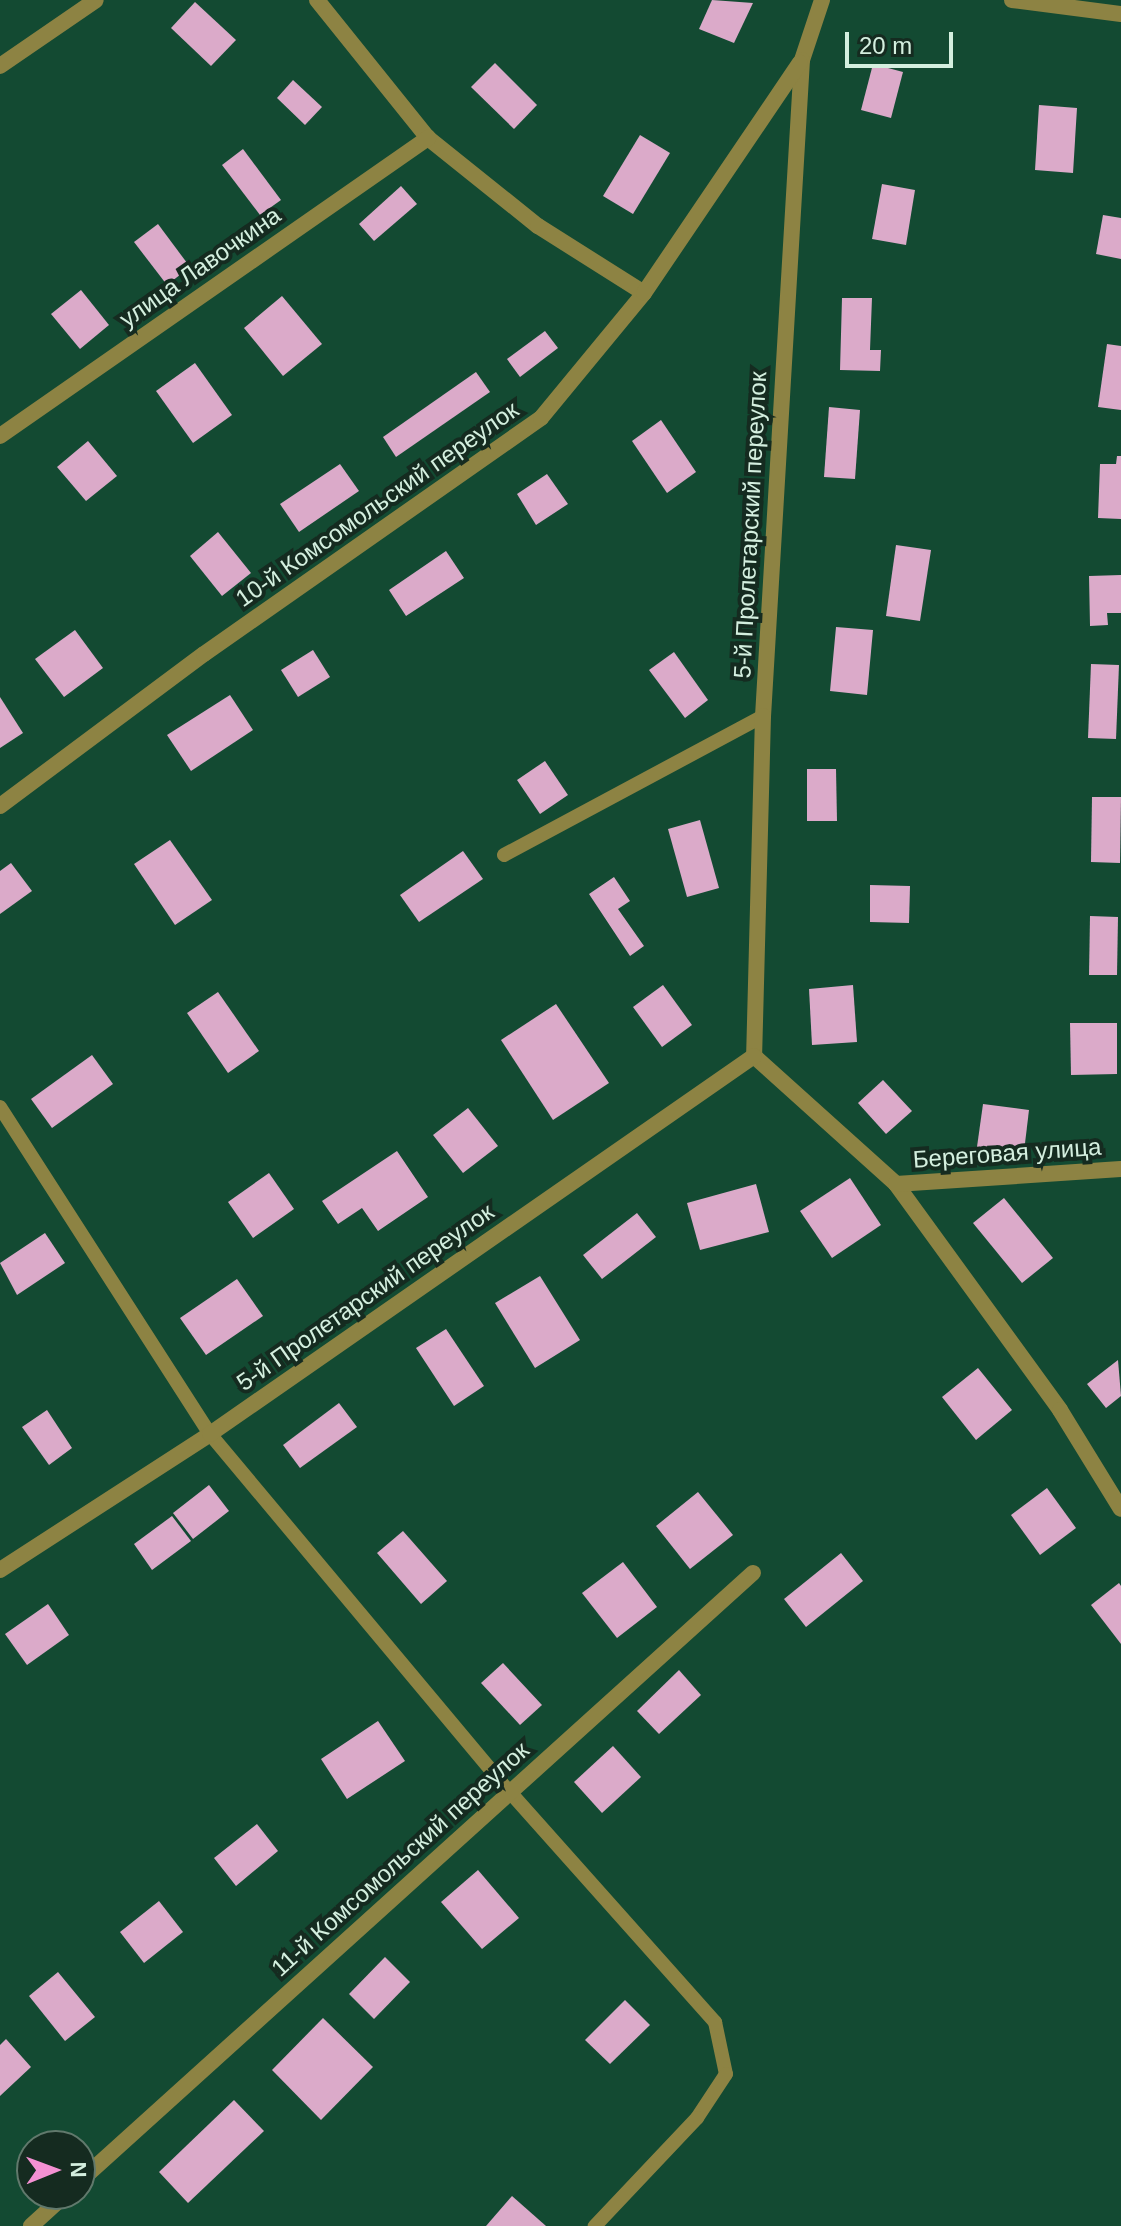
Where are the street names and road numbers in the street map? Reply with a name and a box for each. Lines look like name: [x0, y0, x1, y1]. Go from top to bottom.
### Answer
street label: улица Лавочкина: [114, 201, 286, 333]
street label: 5-й Пролетарский переулок: [728, 371, 772, 679]
street label: 10-й Комсомольский переулок: [230, 395, 524, 613]
street label: Береговая улица: [912, 1132, 1102, 1174]
street label: 5-й Пролетарский переулок: [231, 1197, 499, 1397]
street label: 11-й Комсомольский переулок: [265, 1736, 535, 1982]

